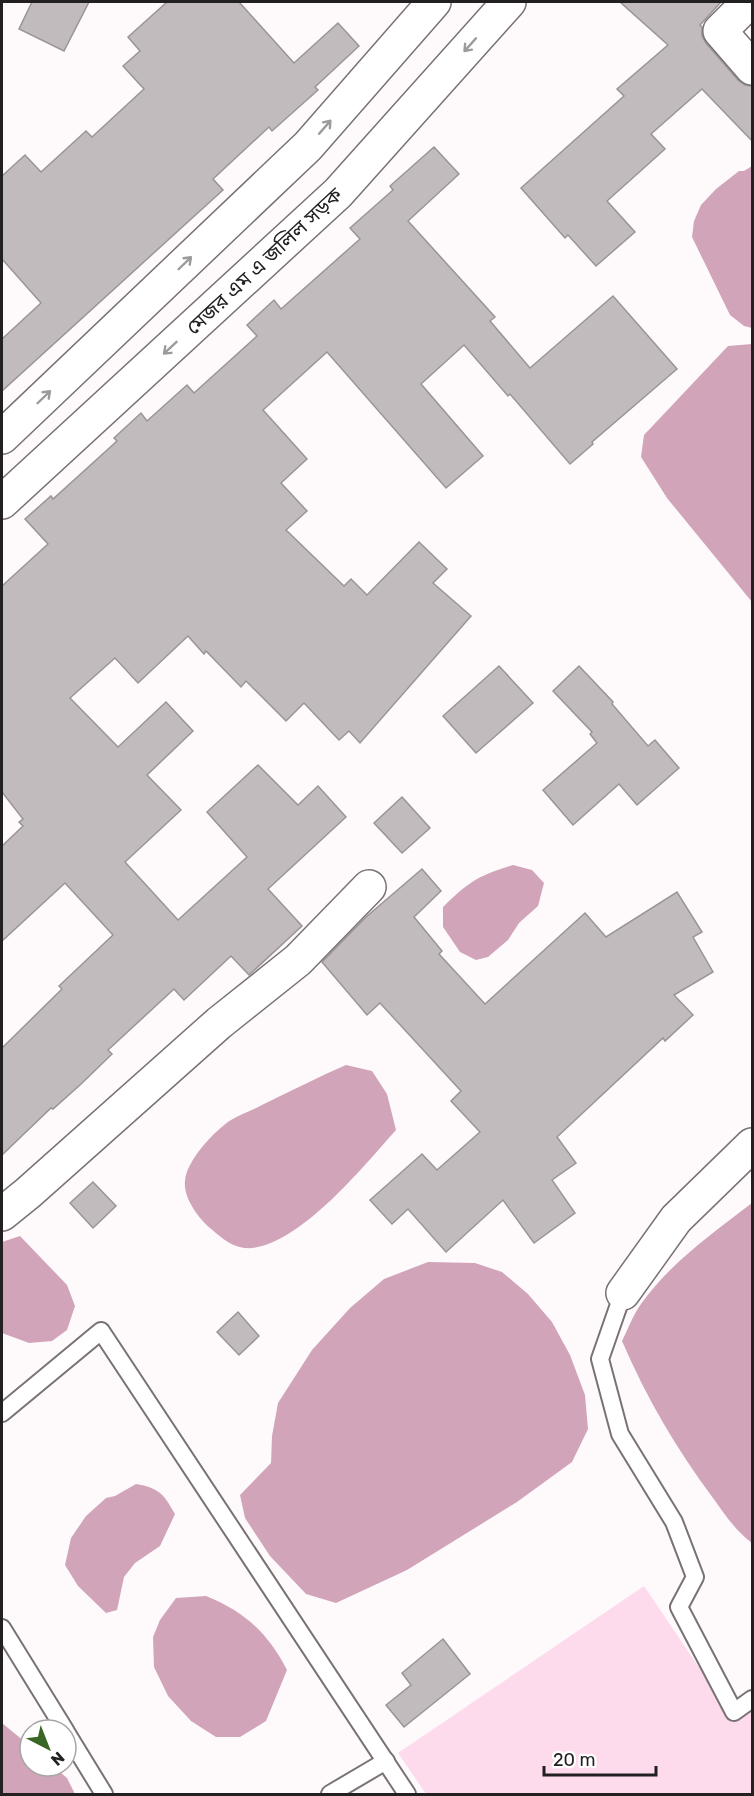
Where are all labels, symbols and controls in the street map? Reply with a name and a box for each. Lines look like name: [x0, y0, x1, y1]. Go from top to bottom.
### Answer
one-way arrow: [463, 37, 477, 52]
one-way arrow: [318, 120, 332, 135]
street label: মেজর এম এ জলিল সড়ক: [181, 182, 348, 339]
one-way arrow: [178, 256, 193, 270]
one-way arrow: [163, 340, 178, 355]
one-way arrow: [36, 390, 51, 404]
north arrow: [18, 1718, 78, 1778]
scale bar: [544, 1739, 656, 1777]
text: N: [47, 1748, 68, 1770]
text: 20 m: [553, 1749, 595, 1771]

